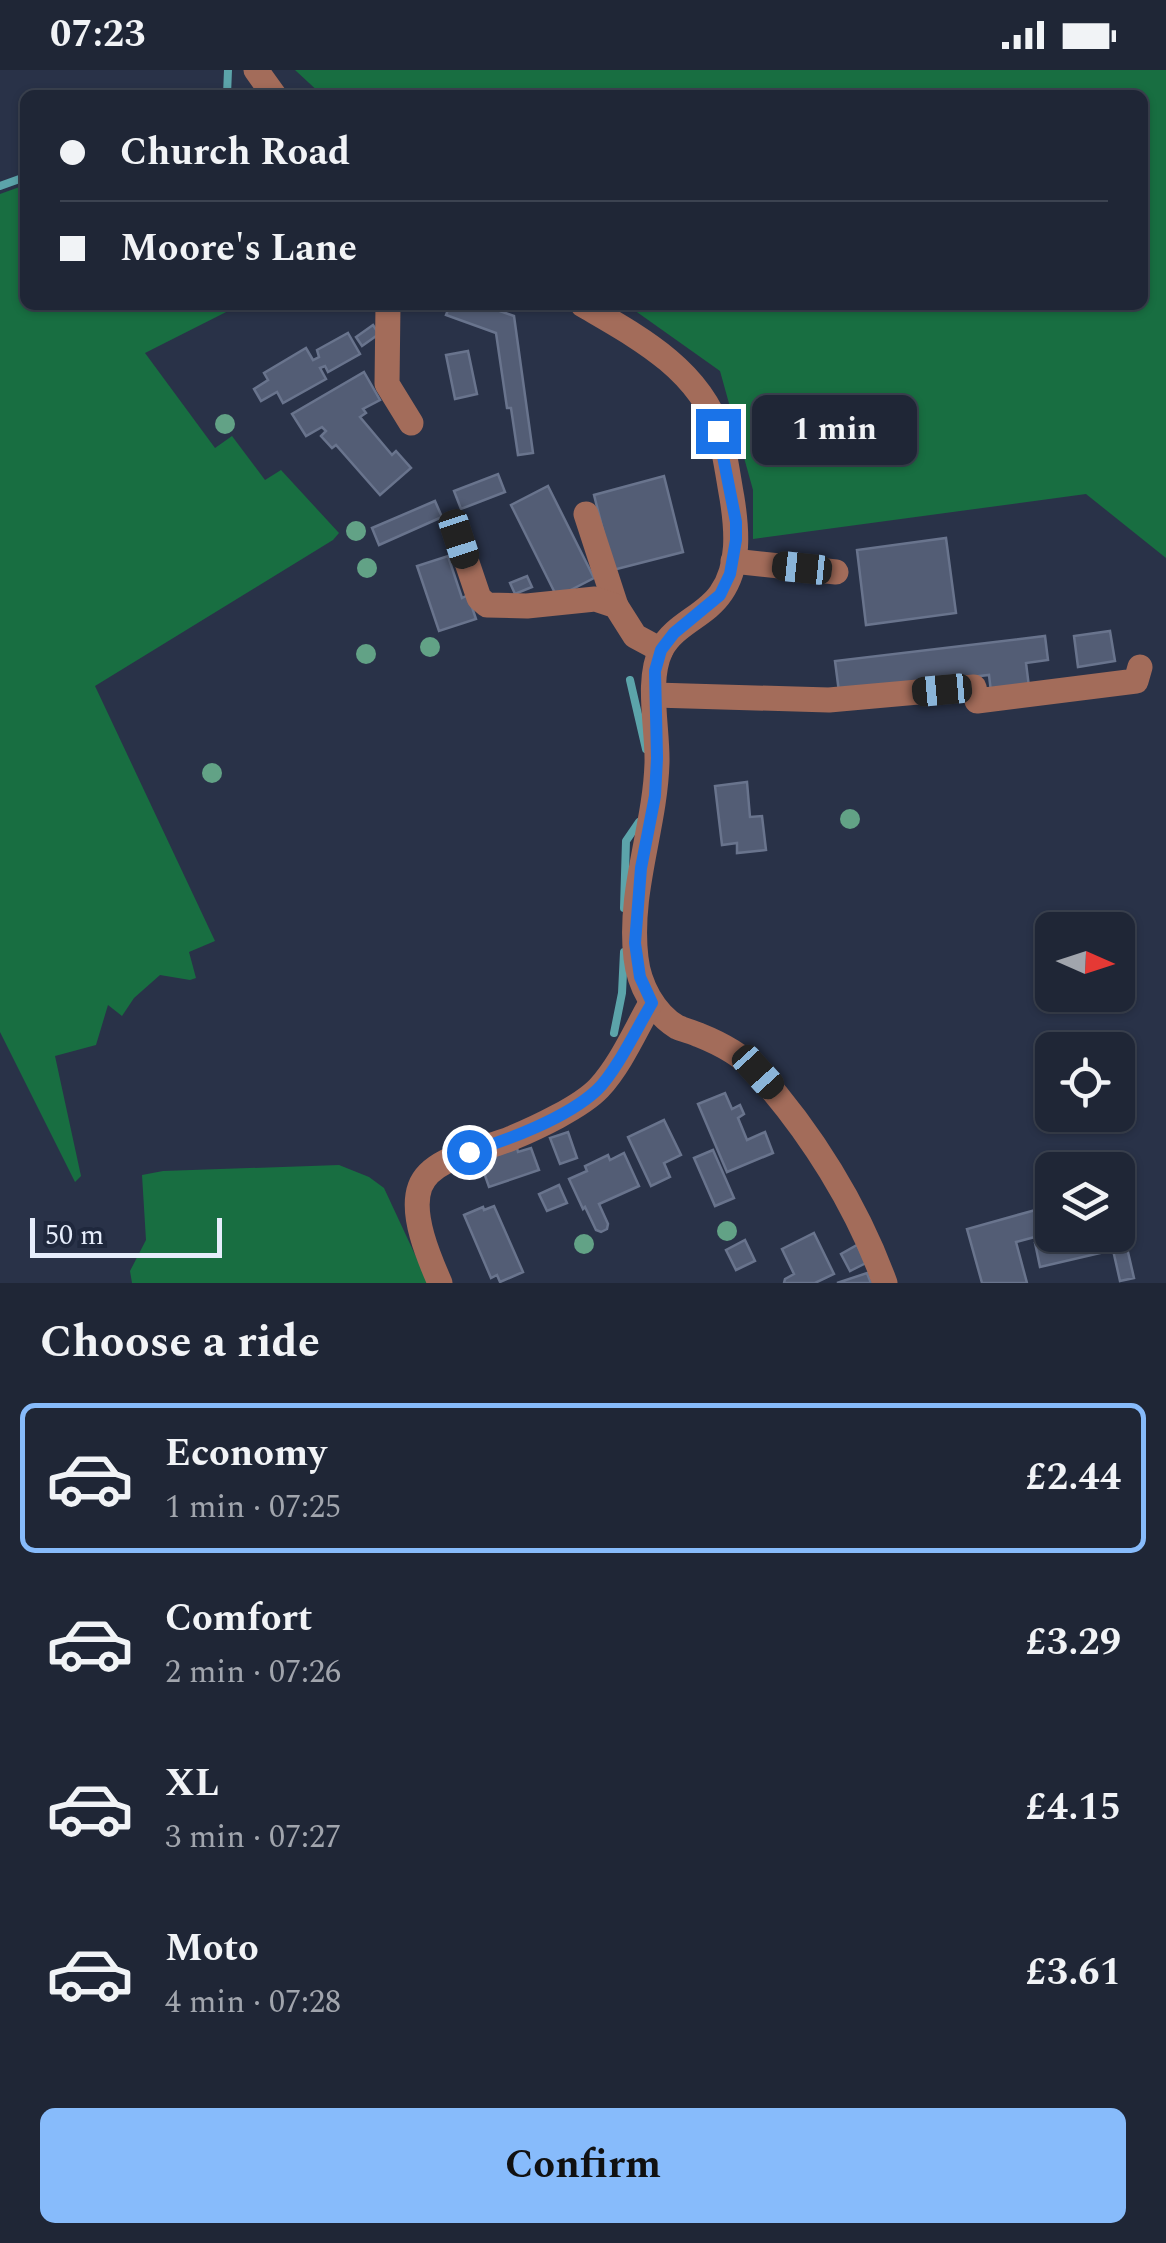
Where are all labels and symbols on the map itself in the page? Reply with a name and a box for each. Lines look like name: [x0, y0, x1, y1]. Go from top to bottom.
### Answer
callout: 1 min: [753, 396, 918, 466]
route end: [696, 409, 741, 454]
car: [435, 506, 483, 572]
car: [771, 550, 833, 586]
car: [911, 672, 973, 708]
north arrow: [1035, 912, 1135, 1012]
car: [727, 1040, 789, 1104]
route start: [447, 1130, 492, 1175]
scale bar: [30, 1213, 222, 1258]

